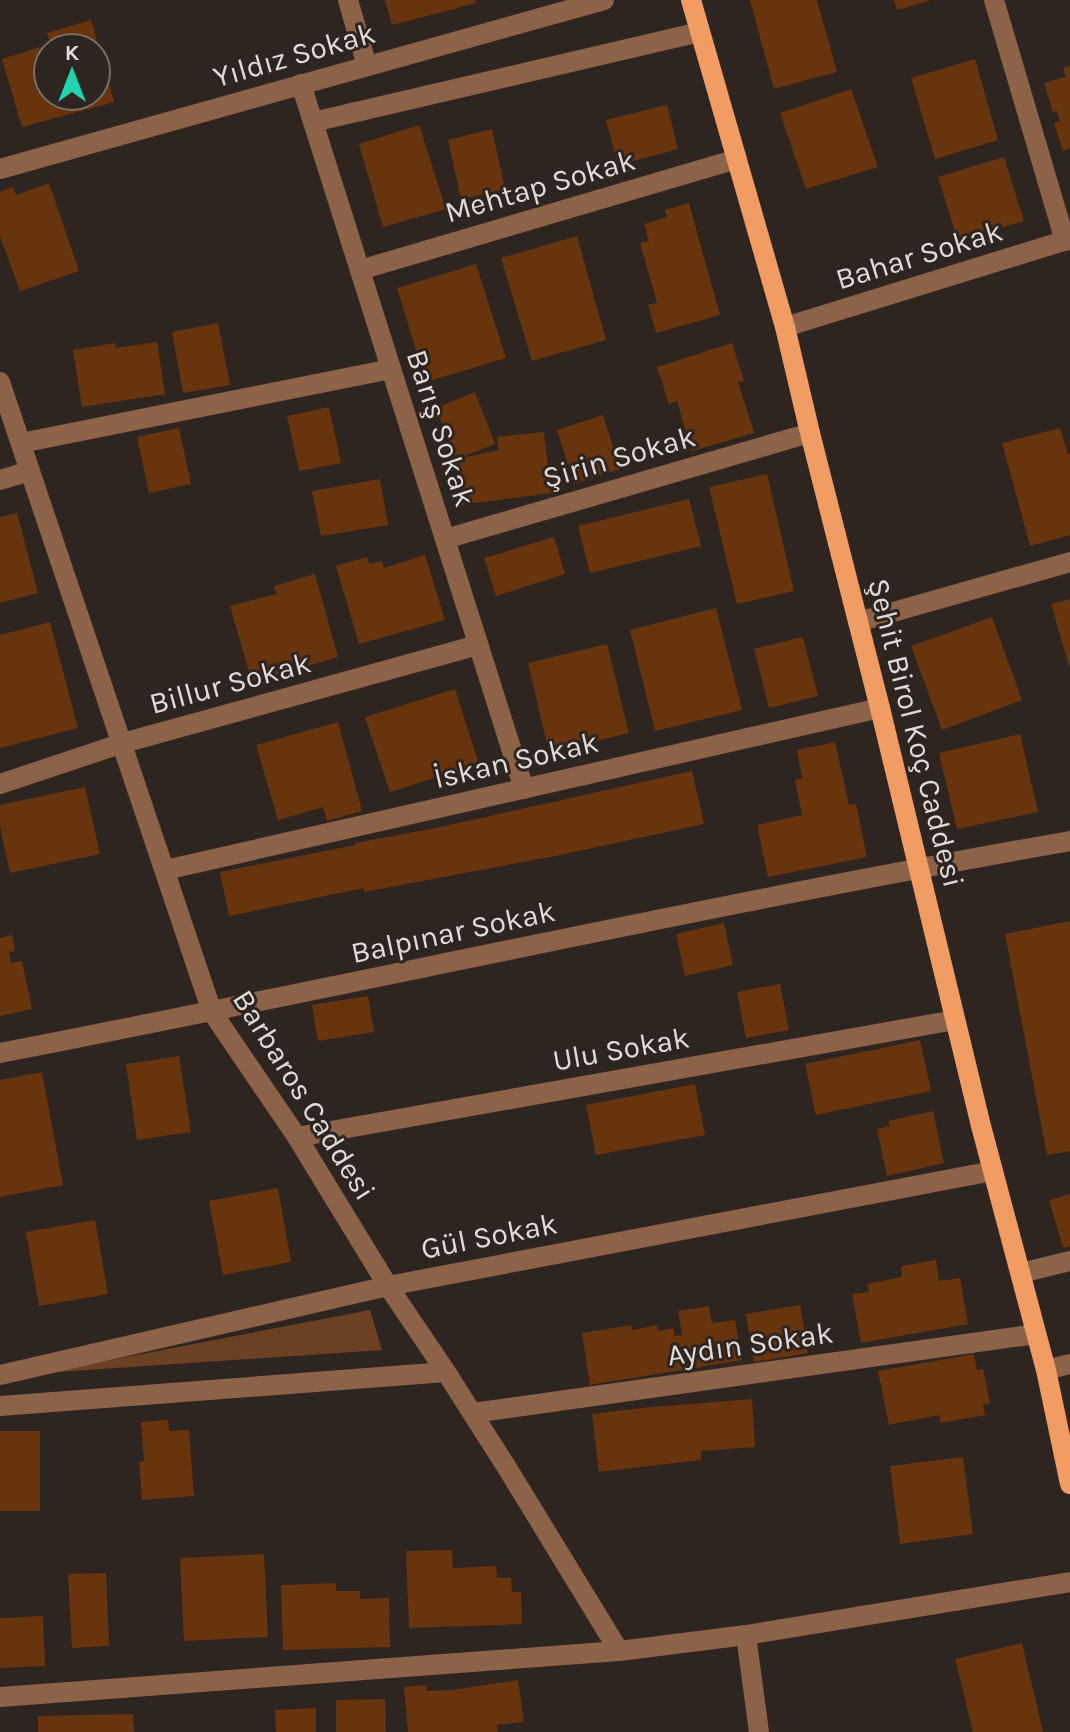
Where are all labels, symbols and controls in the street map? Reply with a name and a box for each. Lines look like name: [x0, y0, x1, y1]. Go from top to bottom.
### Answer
street label: Yıldız Sokak: [209, 15, 379, 95]
north arrow: [32, 32, 112, 112]
text: K: [65, 40, 80, 66]
street label: Mehtap Sokak: [441, 142, 639, 230]
street label: Bahar Sokak: [831, 213, 1007, 297]
street label: Barış Sokak: [399, 345, 483, 511]
street label: Şirin Sokak: [539, 418, 699, 496]
street label: Şehit Birol Koç Caddesi: [860, 575, 972, 891]
street label: Billur Sokak: [145, 644, 315, 722]
street label: İskan Sokak: [430, 724, 602, 796]
street label: Balpınar Sokak: [348, 893, 558, 971]
street label: Barbaros Caddesi: [225, 983, 383, 1207]
street label: Ulu Sokak: [550, 1019, 692, 1079]
street label: Gül Sokak: [418, 1205, 560, 1267]
street label: Aydın Sokak: [665, 1315, 835, 1373]

